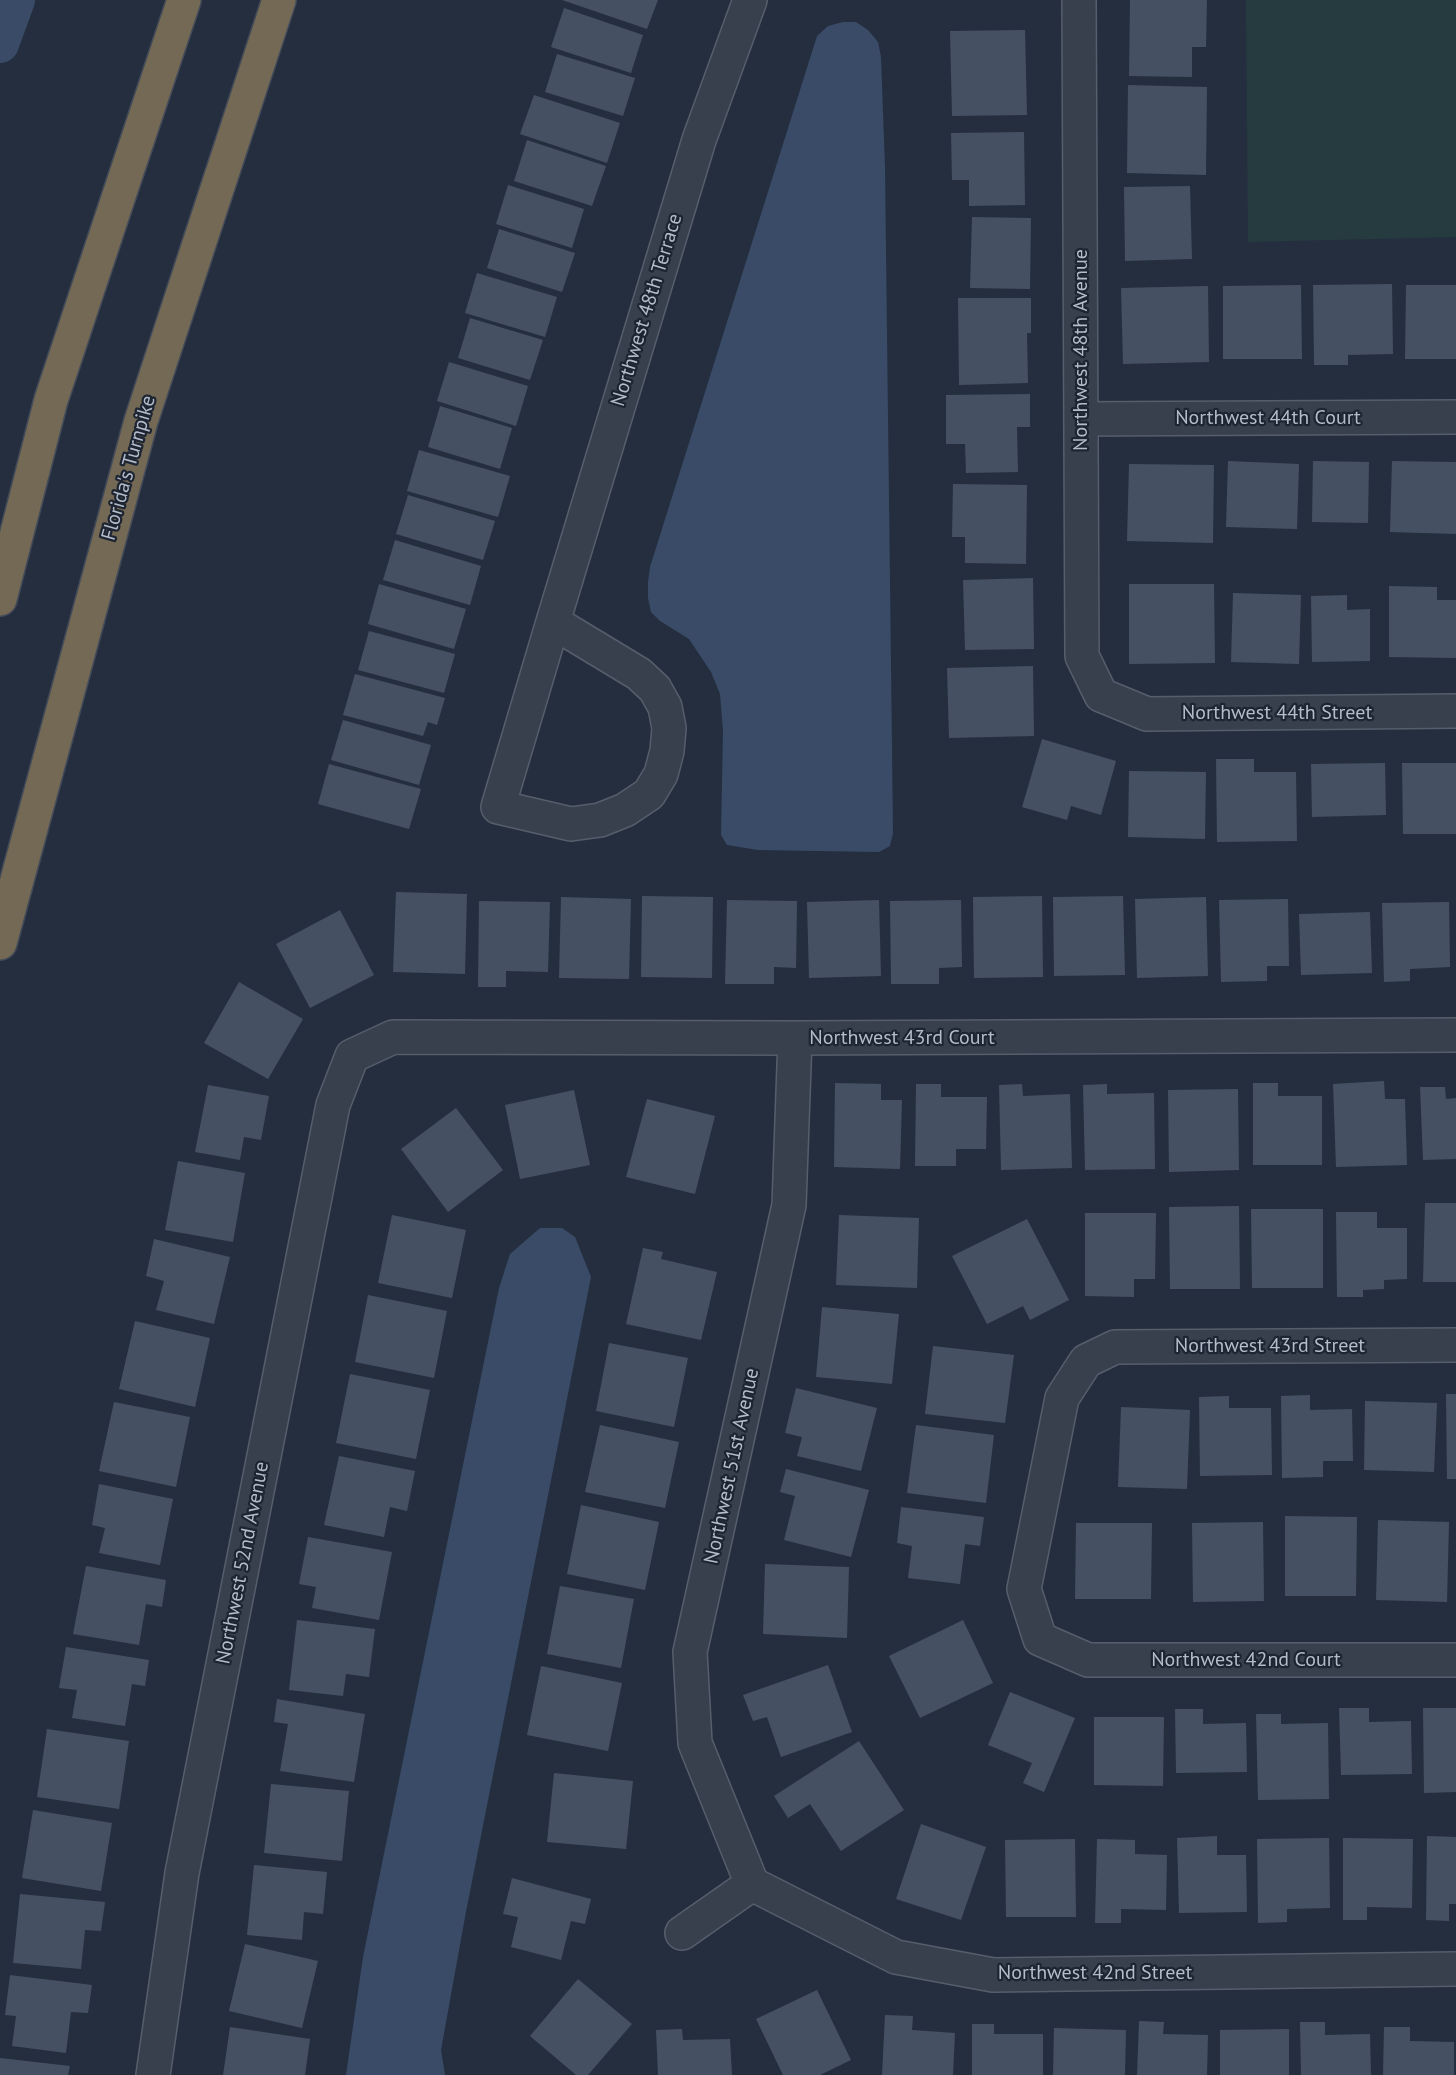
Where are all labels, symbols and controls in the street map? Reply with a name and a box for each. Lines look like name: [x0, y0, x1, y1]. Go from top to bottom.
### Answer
street label: Northwest 48th Terrace: [606, 211, 688, 409]
street label: Northwest 48th Avenue: [1069, 249, 1093, 451]
street label: Florida's Turnpike: [97, 393, 161, 543]
street label: Northwest 44th Court: [1175, 406, 1361, 430]
street label: Northwest 44th Street: [1182, 701, 1372, 725]
street label: Northwest 43rd Court: [809, 1026, 995, 1050]
street label: Northwest 43rd Street: [1175, 1334, 1365, 1358]
street label: Northwest 51st Avenue: [700, 1366, 764, 1566]
street label: Northwest 52nd Avenue: [212, 1460, 274, 1666]
street label: Northwest 42nd Court: [1151, 1648, 1341, 1672]
street label: Northwest 42nd Street: [998, 1961, 1192, 1985]

